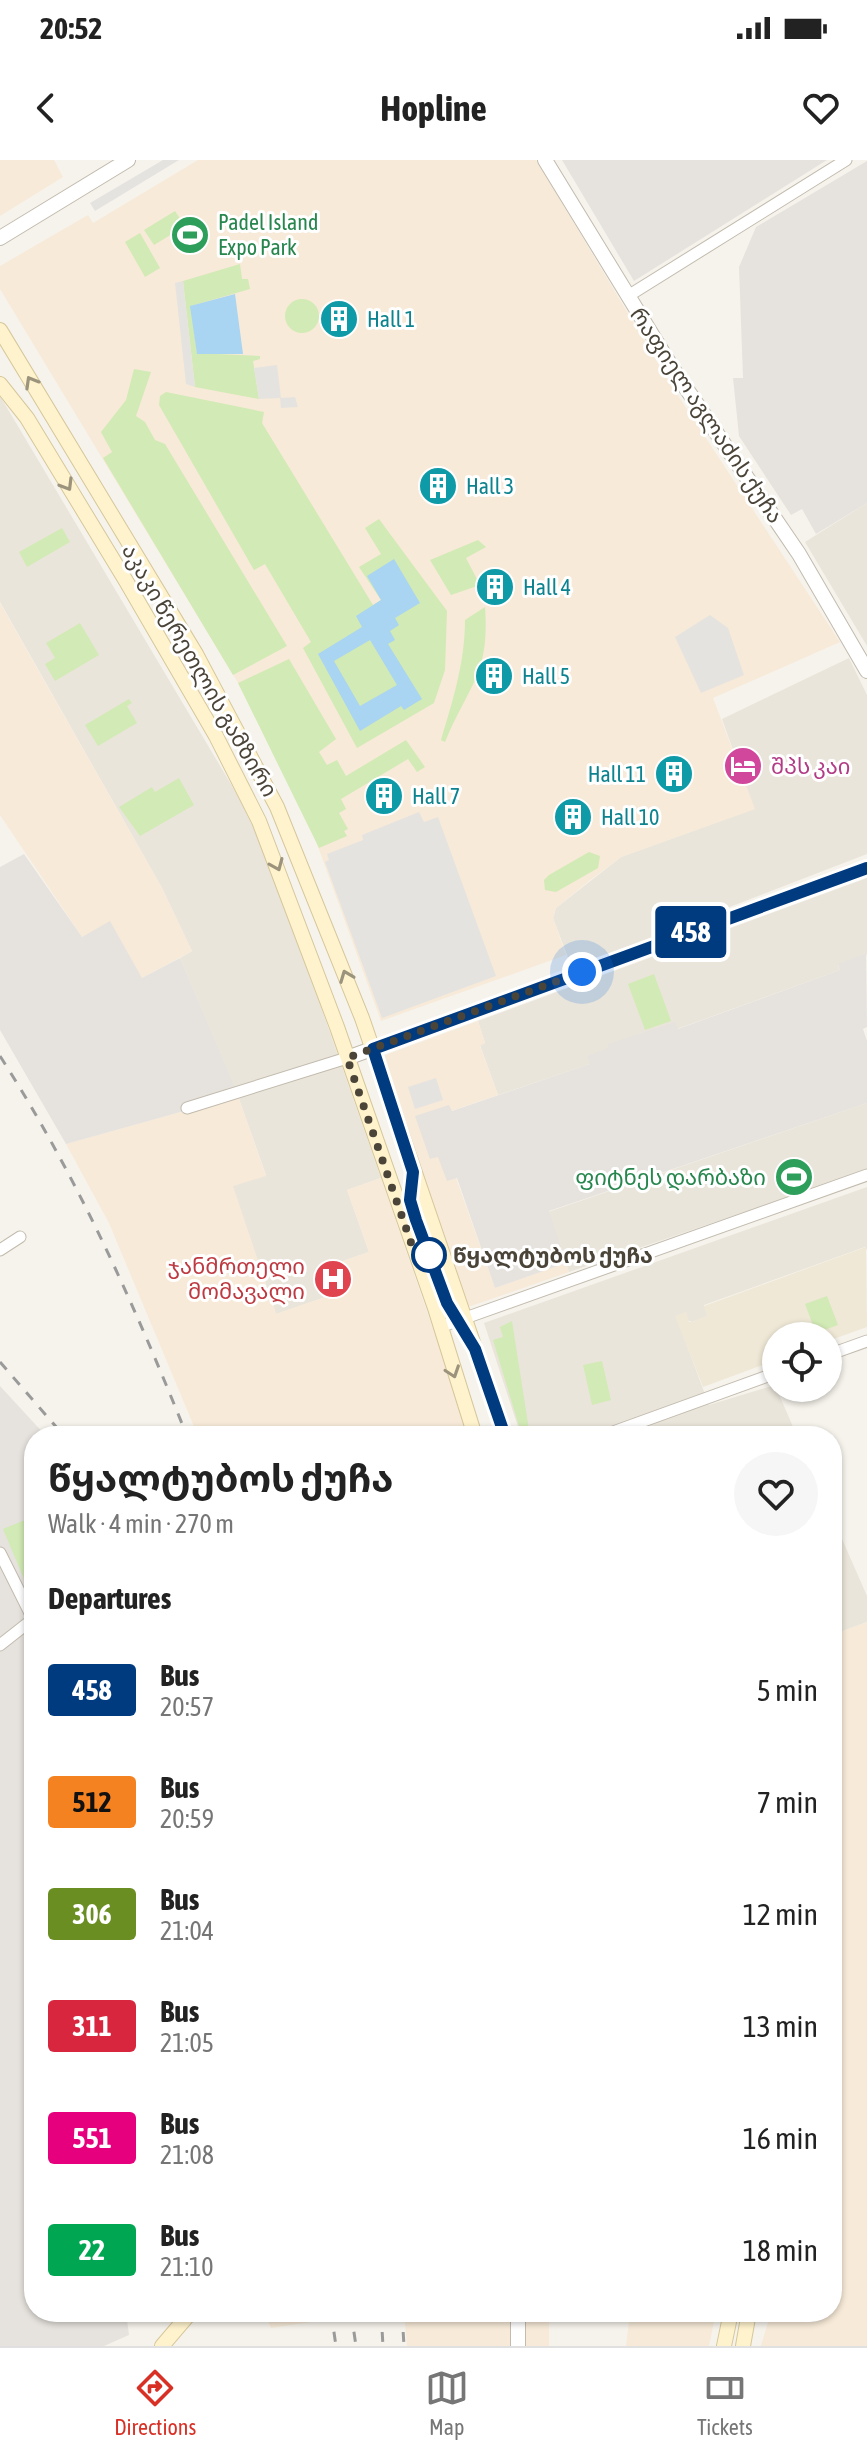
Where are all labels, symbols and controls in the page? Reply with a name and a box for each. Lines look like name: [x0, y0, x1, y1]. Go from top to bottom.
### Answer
text: 20:52: [40, 11, 102, 45]
icon: back: [24, 86, 68, 130]
icon: heart: [799, 86, 843, 130]
text: Hopline: [380, 87, 487, 129]
place label: Padel Island Expo Park: [218, 209, 318, 260]
sports icon: Padel Island Expo Park: [169, 214, 211, 256]
building icon: Hall 1: [318, 298, 360, 340]
street label: რაფიელ აგლაძის ქუჩა: [624, 302, 789, 528]
place label: Hall 1: [367, 306, 415, 332]
one-way arrow: [25, 376, 41, 391]
building icon: Hall 3: [417, 465, 459, 507]
place label: Hall 3: [466, 473, 514, 499]
one-way arrow: [57, 476, 73, 491]
street label: აკაკი წერეთლის გამზირი: [116, 539, 283, 802]
building icon: Hall 4: [474, 566, 516, 608]
place label: Hall 4: [523, 574, 571, 600]
building icon: Hall 5: [473, 655, 515, 697]
place label: Hall 5: [522, 663, 570, 689]
hotel icon: შპს კაი: [722, 745, 764, 787]
building icon: Hall 11: [653, 753, 695, 795]
place label: შპს კაი: [771, 753, 850, 779]
place label: Hall 11: [588, 761, 646, 787]
building icon: Hall 7: [363, 775, 405, 817]
place label: Hall 7: [412, 783, 460, 809]
building icon: Hall 10: [552, 796, 594, 838]
place label: Hall 10: [601, 804, 659, 830]
one-way arrow: [267, 857, 284, 871]
line badge: 458: [645, 906, 737, 958]
text: 458: [671, 916, 711, 948]
your location: [562, 952, 602, 992]
one-way arrow: [339, 970, 356, 984]
sports icon: ფიტნეს დარბაზი: [773, 1156, 815, 1198]
place label: ფიტნეს დარბაზი: [575, 1164, 766, 1191]
marker: წყალტუბოს ქუჩა: [412, 1238, 446, 1272]
place label: წყალტუბოს ქუჩა: [453, 1242, 653, 1269]
place label: ჯანმრთელი მომავალი: [167, 1253, 305, 1305]
hospital icon: ჯანმრთელი მომავალი: [312, 1258, 354, 1300]
map controls: [762, 1322, 842, 1402]
button: locate: [762, 1322, 842, 1402]
one-way arrow: [443, 1365, 460, 1379]
button: heart: [734, 1452, 818, 1536]
text: წყალტუბოს ქუჩა: [48, 1457, 393, 1500]
text: Walk · 4 min · 270 m: [48, 1509, 234, 1539]
text: Departures: [48, 1581, 171, 1615]
text: Bus: [160, 1658, 199, 1692]
text: 5 min: [757, 1673, 818, 1707]
text: 458: [72, 1674, 112, 1706]
text: 20:57: [160, 1692, 214, 1722]
text: Bus: [160, 1770, 199, 1804]
text: 7 min: [757, 1785, 818, 1819]
text: 512: [72, 1786, 112, 1818]
text: 20:59: [160, 1804, 214, 1834]
text: Bus: [160, 1882, 199, 1916]
text: 12 min: [743, 1897, 818, 1931]
text: 306: [72, 1898, 112, 1930]
text: 21:04: [160, 1916, 214, 1946]
text: Bus: [160, 1994, 199, 2028]
text: 13 min: [743, 2009, 818, 2043]
text: 311: [72, 2010, 112, 2042]
text: 21:05: [160, 2028, 214, 2058]
text: Bus: [160, 2106, 199, 2140]
text: 16 min: [743, 2121, 818, 2155]
text: 551: [72, 2122, 112, 2154]
text: 21:08: [160, 2140, 214, 2170]
text: Bus: [160, 2218, 199, 2252]
text: 18 min: [743, 2233, 818, 2267]
text: 22: [79, 2234, 105, 2266]
text: 21:10: [160, 2252, 214, 2282]
tab: Directions: [114, 2366, 196, 2440]
tab: Map: [425, 2366, 469, 2440]
tab: Tickets: [697, 2366, 753, 2440]

